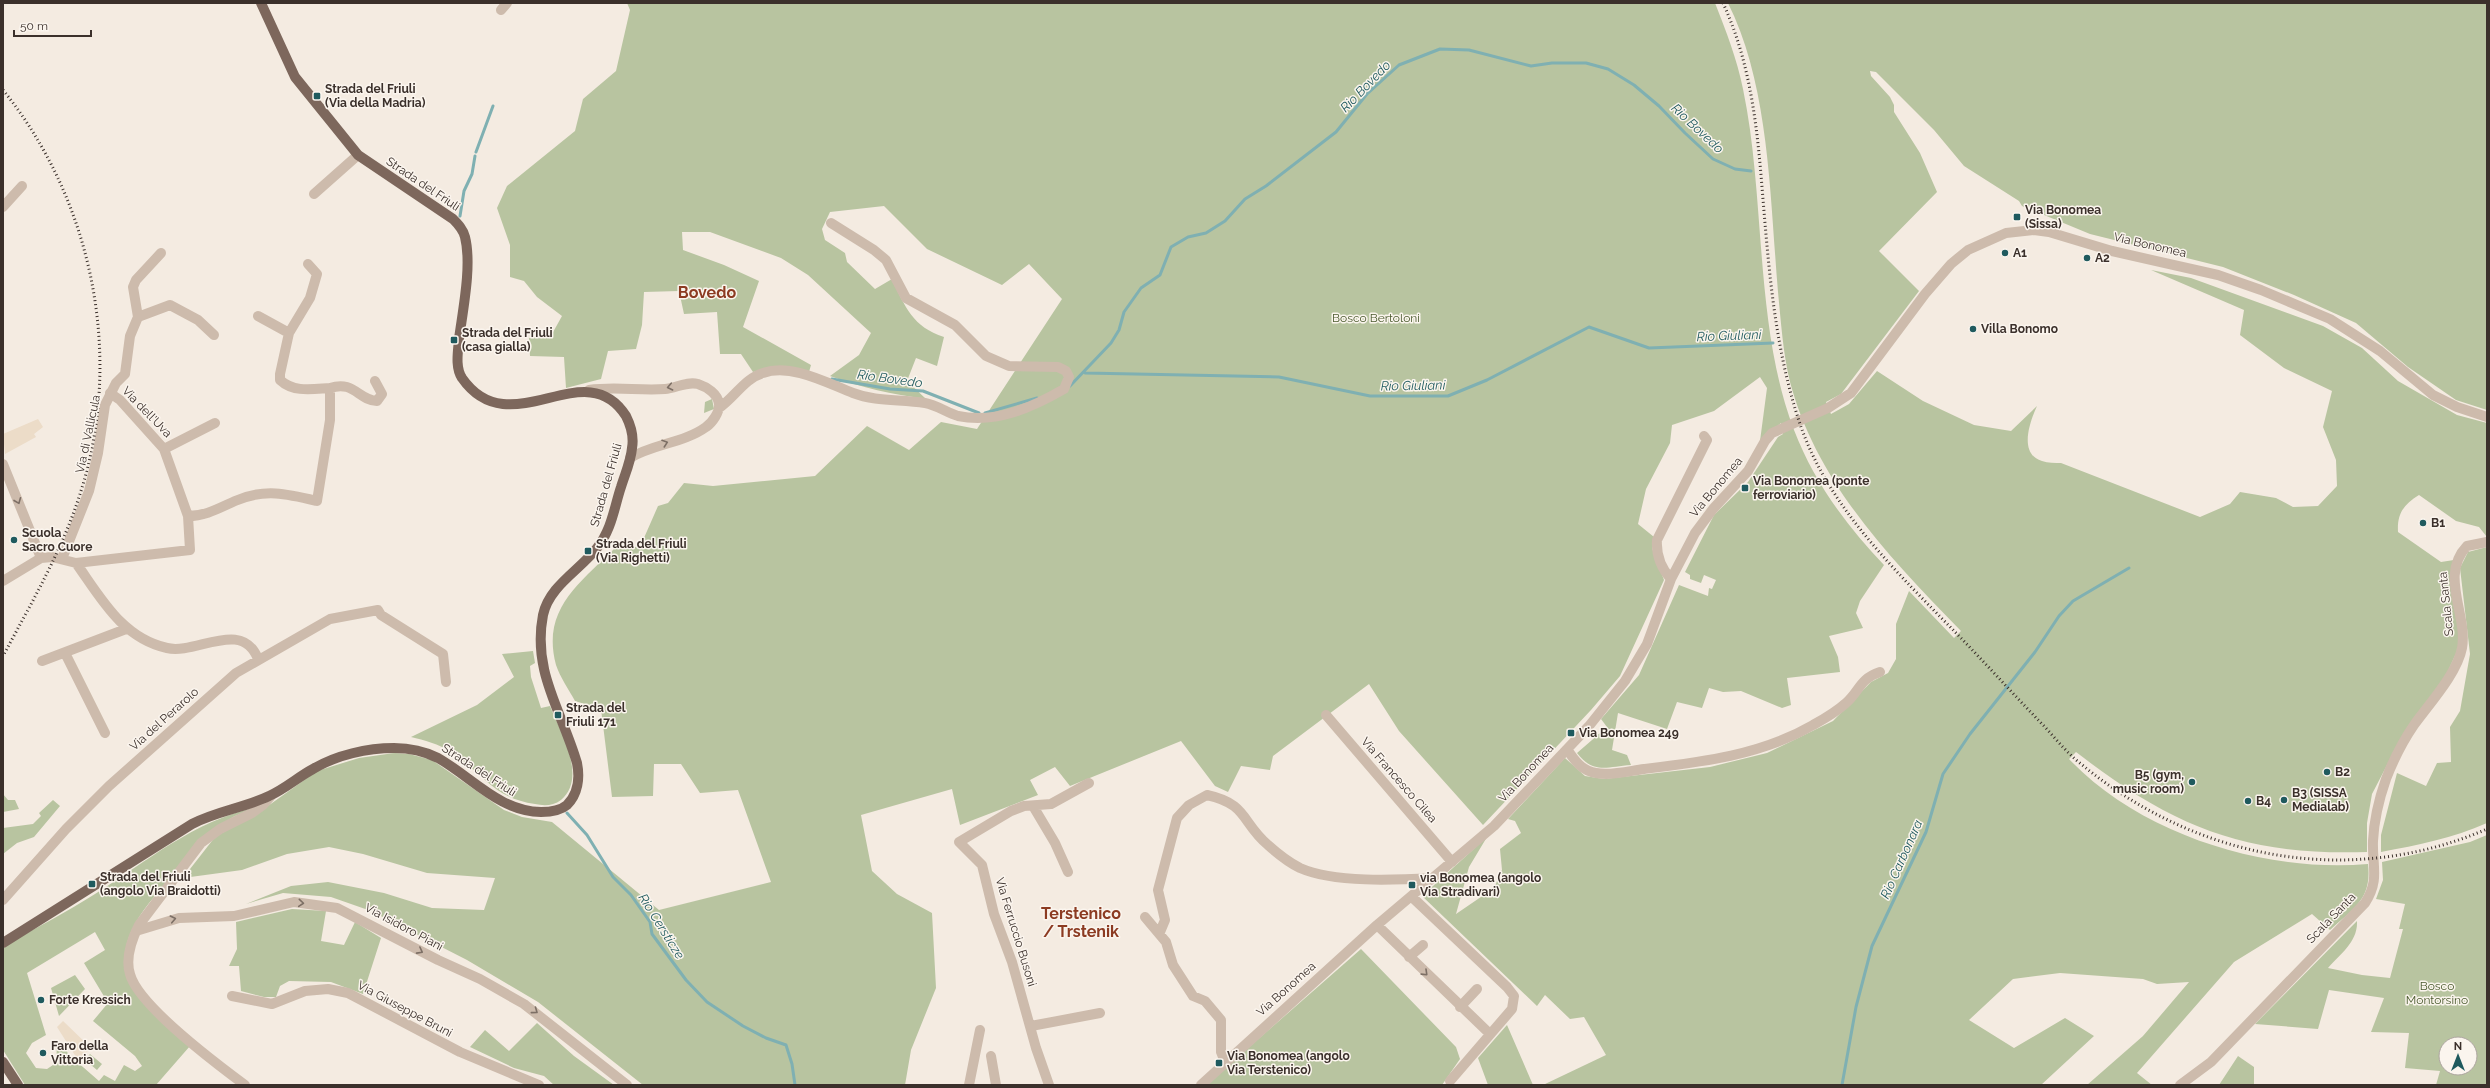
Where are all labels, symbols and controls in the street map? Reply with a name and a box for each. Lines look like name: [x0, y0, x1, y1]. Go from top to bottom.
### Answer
scale bar: [14, 12, 91, 38]
text: 50 m: [20, 19, 48, 33]
water label: Rio Bovedo: [1337, 58, 1394, 115]
place label: Strada del Friuli (Via della Madria): [325, 82, 426, 110]
marker: Strada del Friuli (Via della Madria): [312, 91, 322, 101]
water label: Rio Bovedo: [1669, 101, 1727, 156]
street label: Strada del Friuli: [383, 154, 463, 214]
place label: Via Bonomea (Sissa): [2025, 203, 2101, 231]
marker: Via Bonomea (Sissa): [2012, 212, 2022, 222]
street label: Via Bonomea: [2112, 230, 2188, 260]
place label: A1: [2013, 246, 2027, 260]
marker: A1: [2000, 248, 2010, 258]
place label: A2: [2095, 251, 2110, 265]
marker: A2: [2082, 253, 2092, 263]
district label: Bovedo: [678, 283, 737, 302]
park label: Bosco Bertoloni: [1332, 311, 1420, 325]
place label: Villa Bonomo: [1981, 322, 2058, 336]
marker: Villa Bonomo: [1968, 324, 1978, 334]
place label: Strada del Friuli (casa gialla): [462, 326, 553, 354]
water label: Rio Giuliani: [1696, 327, 1763, 344]
marker: Strada del Friuli (casa gialla): [449, 335, 459, 345]
water label: Rio Bovedo: [856, 367, 923, 390]
water label: Rio Giuliani: [1381, 377, 1447, 394]
one-way arrow: [667, 383, 674, 391]
street label: Via dell'Uva: [119, 384, 175, 440]
street label: Via di Vallicula: [73, 394, 103, 474]
one-way arrow: [662, 439, 669, 448]
street label: Strada del Friuli: [587, 442, 625, 528]
street label: Via Bonomea: [1687, 454, 1745, 520]
place label: Via Bonomea (ponte ferroviario): [1753, 474, 1870, 502]
marker: Via Bonomea (ponte ferroviario): [1740, 483, 1750, 493]
one-way arrow: [13, 497, 21, 504]
place label: B1: [2431, 516, 2445, 530]
marker: B1: [2418, 518, 2428, 528]
place label: Scuola Sacro Cuore: [22, 526, 92, 554]
marker: Scuola Sacro Cuore: [9, 535, 19, 545]
place label: Strada del Friuli (Via Righetti): [596, 537, 687, 565]
marker: Strada del Friuli (Via Righetti): [583, 546, 593, 556]
street label: Scala Santa: [2436, 571, 2456, 637]
street label: Via del Perarolo: [127, 685, 201, 753]
place label: Strada del Friuli 171: [566, 701, 626, 729]
marker: Strada del Friuli 171: [553, 710, 563, 720]
place label: Via Bonomea 249: [1579, 726, 1679, 740]
marker: Via Bonomea 249: [1566, 728, 1576, 738]
street label: Via Francesco Cilea: [1358, 734, 1440, 826]
street label: Strada del Friuli: [439, 741, 519, 799]
street label: Via Bonomea: [1496, 741, 1556, 805]
place label: B2: [2335, 765, 2350, 779]
marker: B2: [2322, 767, 2332, 777]
place label: B5 (gym, music room): [2113, 768, 2184, 796]
marker: B5 (gym, music room): [2187, 777, 2197, 787]
place label: B3 (SISSA Medialab): [2292, 786, 2349, 814]
place label: B4: [2256, 794, 2271, 808]
marker: B3 (SISSA Medialab): [2279, 795, 2289, 805]
marker: B4: [2243, 796, 2253, 806]
water label: Rio Carbonara: [1877, 817, 1926, 901]
place label: Strada del Friuli (angolo Via Braidotti): [100, 870, 221, 898]
place label: via Bonomea (angolo Via Stradivari): [1420, 871, 1541, 899]
street label: Via Ferruccio Busoni: [993, 876, 1039, 988]
marker: Strada del Friuli (angolo Via Braidotti): [87, 879, 97, 889]
marker: via Bonomea (angolo Via Stradivari): [1407, 880, 1417, 890]
street label: Scala Santa: [2304, 890, 2358, 946]
water label: Rio Cersticze: [636, 891, 688, 962]
one-way arrow: [298, 898, 304, 907]
street label: Via Isidoro Piani: [362, 900, 446, 954]
district label: Terstenico / Trstenik: [1041, 904, 1121, 941]
one-way arrow: [170, 916, 177, 924]
one-way arrow: [416, 946, 424, 953]
street label: Via Bonomea: [1254, 959, 1318, 1019]
one-way arrow: [1420, 968, 1428, 976]
street label: Via Giuseppe Bruni: [355, 978, 455, 1040]
park label: Bosco Montorsino: [2406, 979, 2468, 1007]
place label: Forte Kressich: [49, 993, 131, 1007]
marker: Forte Kressich: [36, 995, 46, 1005]
one-way arrow: [531, 1006, 538, 1014]
north arrow: [2438, 1036, 2478, 1076]
place label: Faro della Vittoria: [51, 1039, 109, 1067]
text: N: [2454, 1040, 2462, 1053]
marker: Faro della Vittoria: [38, 1048, 48, 1058]
place label: Via Bonomea (angolo Via Terstenico): [1227, 1049, 1350, 1077]
marker: Via Bonomea (angolo Via Terstenico): [1214, 1058, 1224, 1068]

